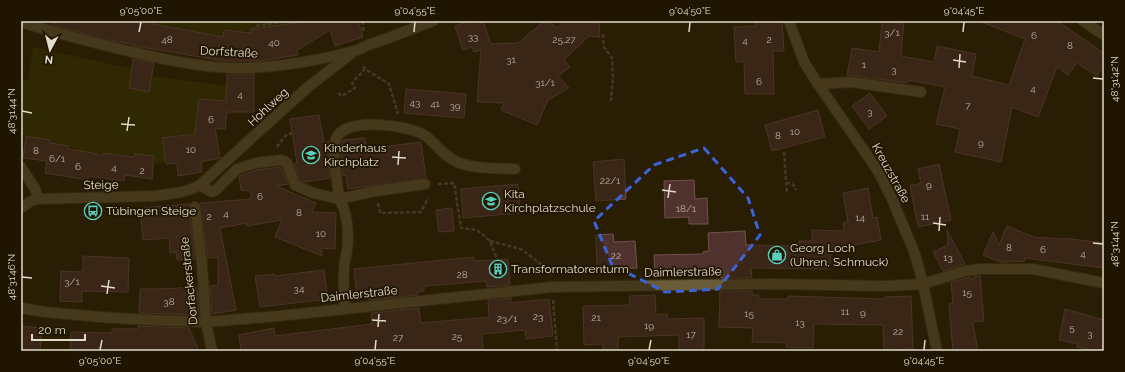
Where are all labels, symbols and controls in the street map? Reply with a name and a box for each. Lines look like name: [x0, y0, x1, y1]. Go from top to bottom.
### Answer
text: 9°05'00"E: [120, 5, 162, 16]
text: 9°04'55"E: [394, 5, 436, 16]
text: 9°04'50"E: [669, 5, 711, 16]
text: 9°04'45"E: [944, 5, 984, 16]
house number: 3/1: [884, 27, 900, 38]
north arrow: [30, 30, 70, 70]
house number: 6: [1031, 30, 1037, 41]
house number: 33: [468, 31, 478, 42]
house number: 48: [161, 34, 173, 45]
house number: 25,27: [552, 34, 576, 45]
house number: 2: [766, 34, 772, 45]
house number: 4: [742, 35, 748, 46]
house number: 40: [268, 37, 280, 48]
house number: 8: [1067, 40, 1073, 51]
street label: Dorfstraße: [200, 43, 258, 61]
text: N: [44, 52, 54, 66]
house number: 31: [506, 54, 517, 65]
text: 48°31'42"N: [1109, 56, 1120, 102]
house number: 1: [862, 59, 867, 70]
house number: 3: [891, 64, 897, 75]
house number: 6: [756, 76, 762, 87]
house number: 31/1: [535, 77, 556, 88]
house number: 4: [1030, 83, 1036, 94]
street label: Hohlweg: [245, 85, 291, 129]
text: 48°31'44"N: [6, 88, 17, 134]
house number: 4: [237, 89, 243, 100]
house number: 43: [410, 97, 420, 108]
house number: 41: [430, 98, 441, 109]
house number: 39: [449, 100, 461, 111]
house number: 7: [965, 100, 971, 111]
house number: 3: [867, 106, 873, 117]
house number: 6: [208, 114, 214, 125]
house number: 10: [790, 126, 800, 137]
house number: 8: [775, 130, 781, 141]
house number: 9: [978, 137, 984, 148]
place label: Kinderhaus Kirchplatz: [324, 141, 387, 169]
street label: Kreuzstraße: [869, 141, 913, 205]
house number: 10: [186, 144, 196, 155]
house number: 8: [33, 145, 39, 156]
school or university icon: Kinderhaus Kirchplatz: [301, 145, 321, 165]
house number: 6/1: [49, 153, 66, 164]
house number: 6: [75, 161, 81, 172]
house number: 4: [111, 162, 117, 173]
house number: 2: [139, 165, 145, 176]
house number: 22/1: [600, 175, 621, 186]
street label: Steige: [83, 178, 119, 192]
house number: 9: [926, 179, 932, 190]
place label: Kita Kirchplatzschule: [504, 187, 596, 215]
house number: 6: [257, 191, 263, 202]
school or university icon: Kita Kirchplatzschule: [481, 191, 501, 211]
bus stop icon: Tübingen Steige: [83, 201, 103, 221]
house number: 18/1: [676, 203, 697, 214]
place label: Tübingen Steige: [106, 204, 196, 218]
house number: 8: [296, 207, 302, 218]
house number: 4: [223, 208, 229, 219]
house number: 2: [206, 211, 212, 222]
house number: 11: [921, 211, 930, 222]
house number: 14: [855, 212, 865, 223]
text: 48°31'44"N: [1109, 221, 1120, 267]
house number: 10: [316, 228, 326, 239]
street label: Dorfackerstraße: [177, 236, 201, 326]
place label: Georg Loch (Uhren, Schmuck): [790, 241, 888, 269]
house number: 8: [1006, 242, 1012, 253]
house number: 6: [1040, 244, 1046, 255]
shop icon: Georg Loch (Uhren, Schmuck): [767, 245, 787, 265]
house number: 4: [1080, 248, 1086, 259]
house number: 22: [611, 250, 621, 261]
house number: 13: [943, 252, 953, 263]
text: 48°31'46"N: [6, 254, 17, 300]
building icon: Transformatorenturm: [488, 259, 508, 279]
place label: Transformatorenturm: [511, 262, 629, 276]
street label: Daimlerstraße: [644, 264, 722, 280]
house number: 28: [456, 269, 468, 280]
house number: 3/1: [64, 276, 80, 287]
house number: 34: [294, 283, 305, 294]
street label: Daimlerstraße: [320, 283, 398, 305]
house number: 15: [962, 287, 972, 298]
house number: 38: [163, 296, 175, 307]
house number: 11: [841, 306, 850, 317]
house number: 9: [860, 307, 866, 318]
house number: 15: [744, 308, 754, 319]
house number: 23: [533, 311, 543, 322]
house number: 21: [591, 312, 601, 323]
house number: 23/1: [497, 313, 518, 324]
scale bar: [32, 316, 85, 342]
house number: 13: [795, 317, 805, 328]
house number: 19: [644, 320, 654, 331]
house number: 5: [1069, 322, 1075, 333]
text: 20 m: [38, 323, 66, 337]
house number: 22: [893, 326, 903, 337]
house number: 3: [1087, 328, 1093, 339]
house number: 17: [686, 329, 696, 340]
house number: 25: [452, 331, 463, 342]
house number: 27: [393, 332, 404, 343]
text: 9°05'00"E: [79, 355, 121, 366]
text: 9°04'55"E: [354, 355, 396, 366]
text: 9°04'50"E: [628, 355, 670, 366]
text: 9°04'45"E: [904, 355, 944, 366]

